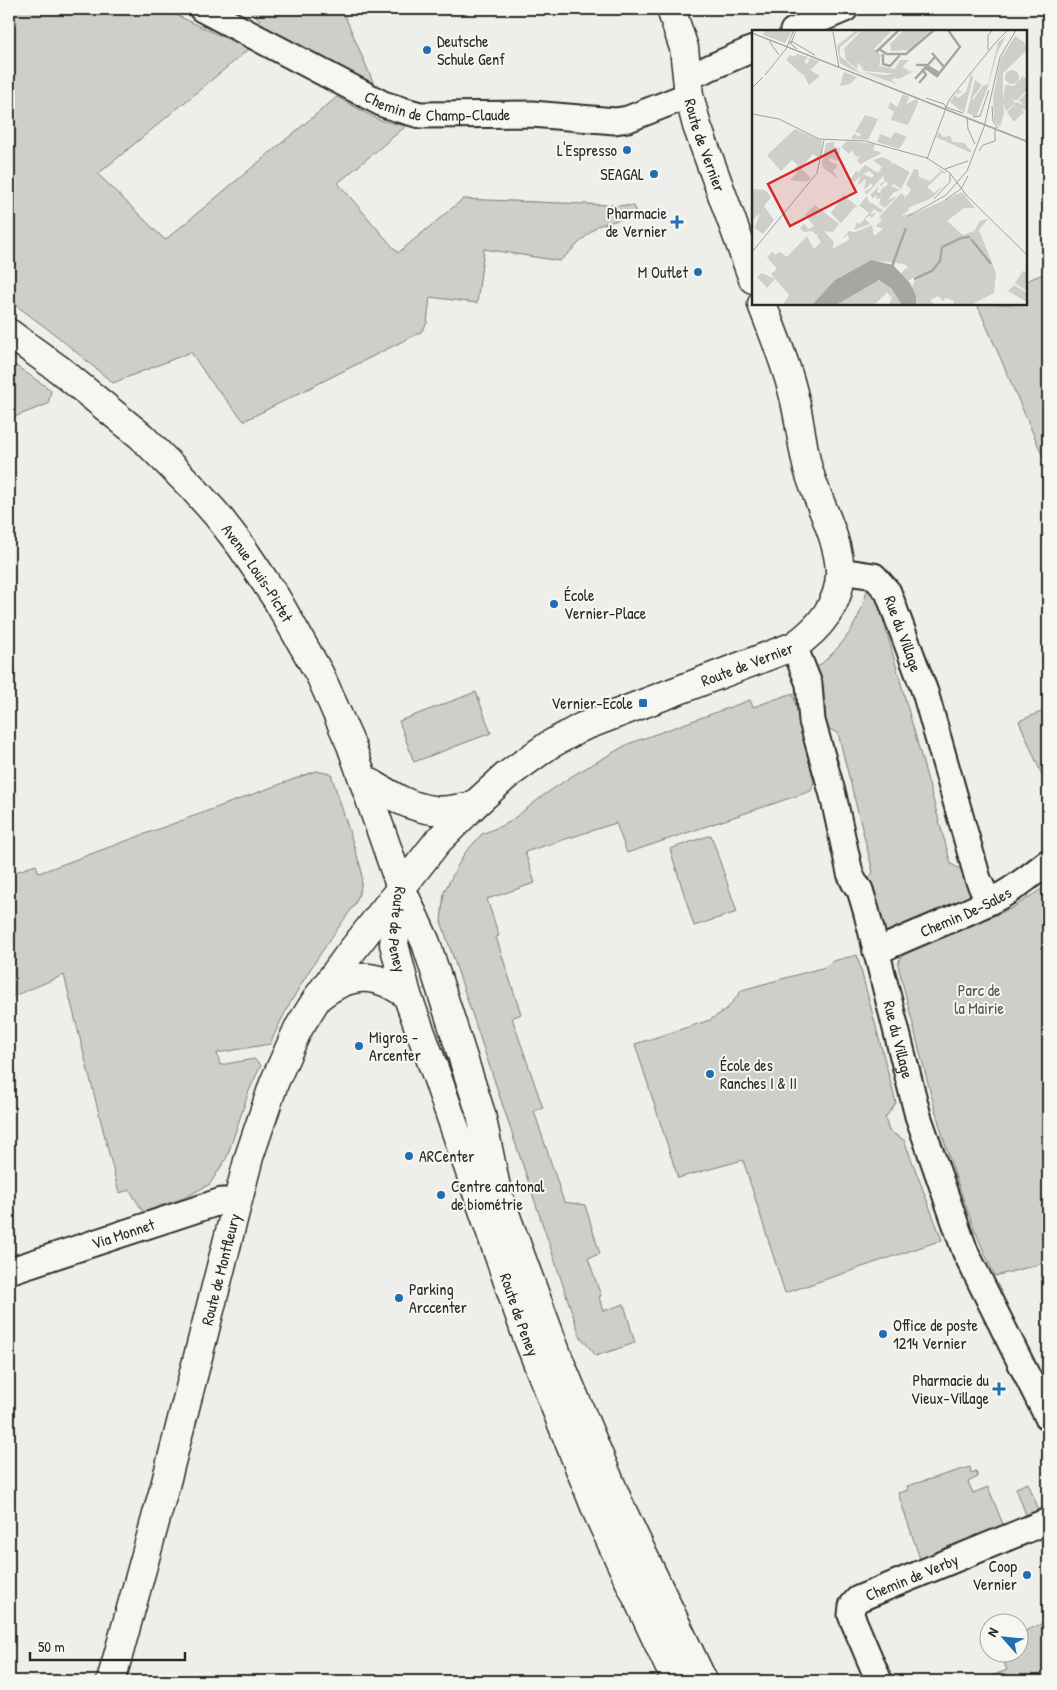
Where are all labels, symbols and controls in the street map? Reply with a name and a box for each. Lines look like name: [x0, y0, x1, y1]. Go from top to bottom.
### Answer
place label: Deutsche Schule Genf: [437, 30, 505, 70]
inset map: [752, 30, 1027, 305]
marker: Deutsche Schule Genf: [421, 44, 433, 56]
street label: Chemin de Champ-Claude: [361, 85, 511, 126]
street label: Route de Vernier: [679, 96, 731, 195]
place label: L'Espresso: [557, 139, 618, 161]
marker: L'Espresso: [621, 144, 633, 156]
place label: SEAGAL: [600, 163, 644, 185]
marker: SEAGAL: [648, 168, 660, 180]
place label: Pharmacie de Vernier: [606, 202, 668, 242]
marker: Pharmacie de Vernier: [671, 216, 683, 228]
place label: M Outlet: [638, 261, 688, 283]
marker: M Outlet: [692, 266, 704, 278]
street label: Avenue Louis-Pictet: [217, 519, 299, 627]
place label: École Vernier-Place: [564, 584, 647, 624]
street label: Rue du Village: [879, 593, 928, 675]
marker: École Vernier-Place: [548, 598, 560, 610]
street label: Route de Vernier: [698, 636, 796, 692]
place label: Vernier-Ecole: [551, 692, 634, 714]
marker: Vernier-Ecole: [637, 697, 649, 709]
street label: Chemin De-Sales: [916, 881, 1015, 942]
street label: Route de Peney: [383, 885, 412, 975]
park label: Parc de la Mairie: [954, 979, 1004, 1019]
street label: Rue du Village: [878, 998, 919, 1081]
place label: Migros - Arcenter: [369, 1026, 421, 1066]
marker: Migros - Arcenter: [353, 1040, 365, 1052]
place label: École des Ranches I & II: [720, 1054, 797, 1094]
marker: École des Ranches I & II: [704, 1068, 716, 1080]
place label: ARCenter: [419, 1145, 474, 1167]
marker: ARCenter: [403, 1150, 415, 1162]
place label: Centre cantonal de biométrie: [451, 1175, 545, 1215]
marker: Centre cantonal de biométrie: [435, 1189, 447, 1201]
street label: Route de Montfleury: [195, 1211, 245, 1328]
street label: Via Monnet: [89, 1213, 158, 1254]
street label: Route de Peney: [495, 1270, 545, 1360]
place label: Parking Arccenter: [409, 1278, 467, 1318]
marker: Parking Arccenter: [393, 1292, 405, 1304]
place label: Office de poste 1214 Vernier: [893, 1314, 978, 1354]
marker: Office de poste 1214 Vernier: [877, 1328, 889, 1340]
place label: Pharmacie du Vieux-Village: [911, 1369, 990, 1409]
marker: Pharmacie du Vieux-Village: [993, 1383, 1005, 1395]
street label: Chemin de Verby: [862, 1548, 962, 1606]
place label: Coop Vernier: [972, 1555, 1017, 1595]
marker: Coop Vernier: [1021, 1569, 1033, 1581]
north arrow: [980, 1612, 1030, 1662]
text: N: [982, 1624, 1002, 1640]
scale bar: [30, 1630, 185, 1662]
text: 50 m: [38, 1636, 65, 1657]

